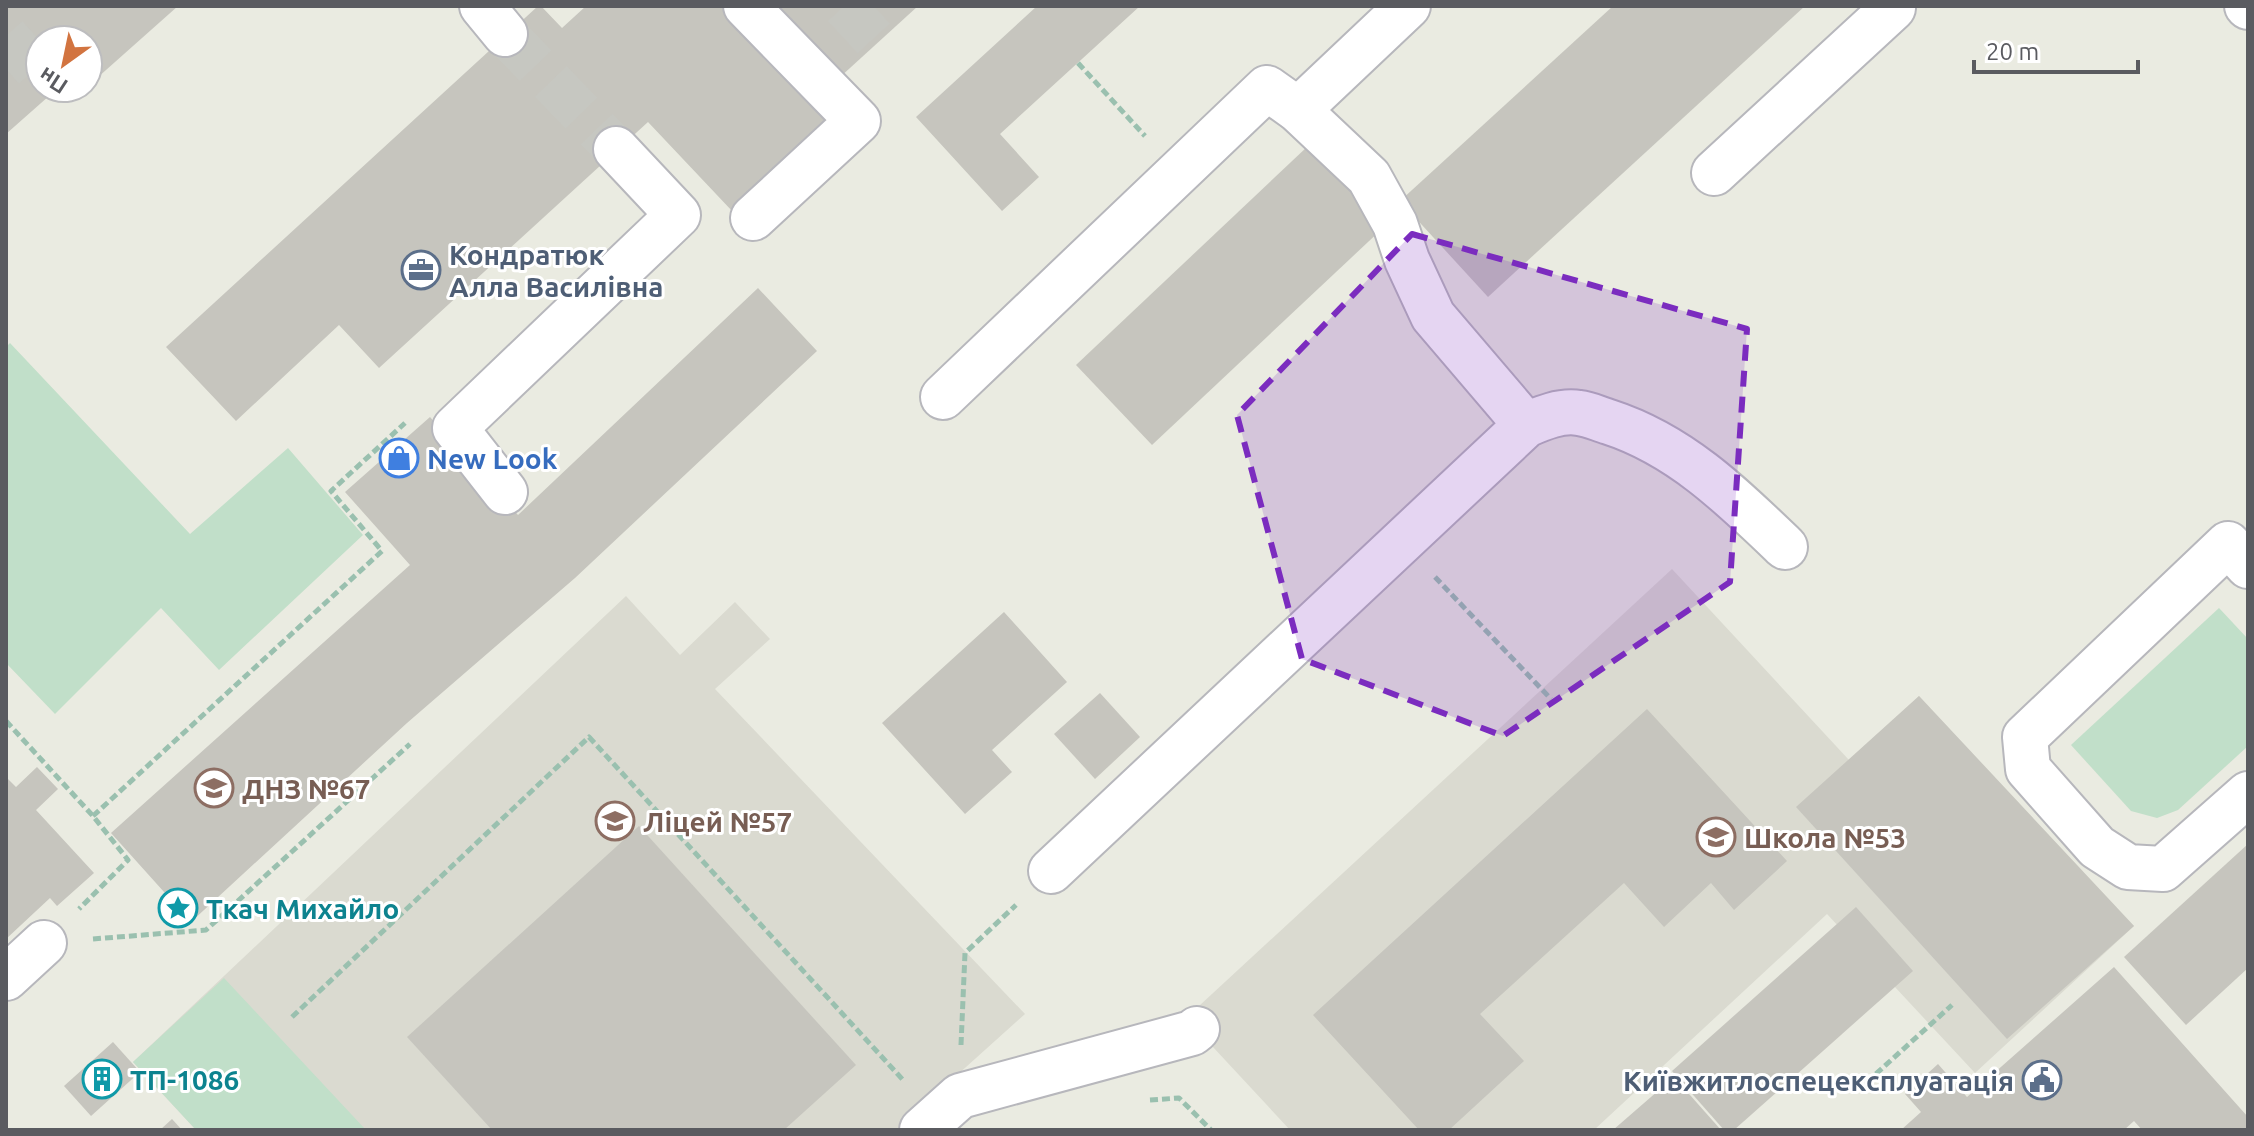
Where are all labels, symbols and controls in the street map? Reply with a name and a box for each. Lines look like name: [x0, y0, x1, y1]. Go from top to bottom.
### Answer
north arrow: [24, 24, 104, 104]
scale bar: [1974, 24, 2138, 74]
text: 20 m: [1986, 38, 2039, 65]
text: Пн: [34, 63, 72, 100]
place label: Кондратюк Алла Василівна: [449, 239, 664, 302]
office icon: Кондратюк Алла Василівна: [400, 249, 442, 291]
shop icon: New Look: [378, 437, 420, 479]
place label: New Look: [427, 443, 558, 474]
school or university icon: ДНЗ №67: [193, 767, 235, 809]
place label: ДНЗ №67: [242, 773, 371, 804]
school or university icon: Ліцей №57: [594, 800, 636, 842]
place label: Ліцей №57: [643, 806, 792, 837]
school or university icon: Школа №53: [1695, 816, 1737, 858]
place label: Школа №53: [1744, 822, 1906, 853]
place icon: Ткач Михайло: [157, 887, 199, 929]
place label: Ткач Михайло: [206, 893, 399, 924]
building icon: ТП-1086: [81, 1058, 123, 1100]
public building icon: Київжитлоспецексплуатація: [2021, 1059, 2063, 1101]
place label: ТП-1086: [130, 1064, 239, 1095]
place label: Київжитлоспецексплуатація: [1623, 1065, 2014, 1096]

